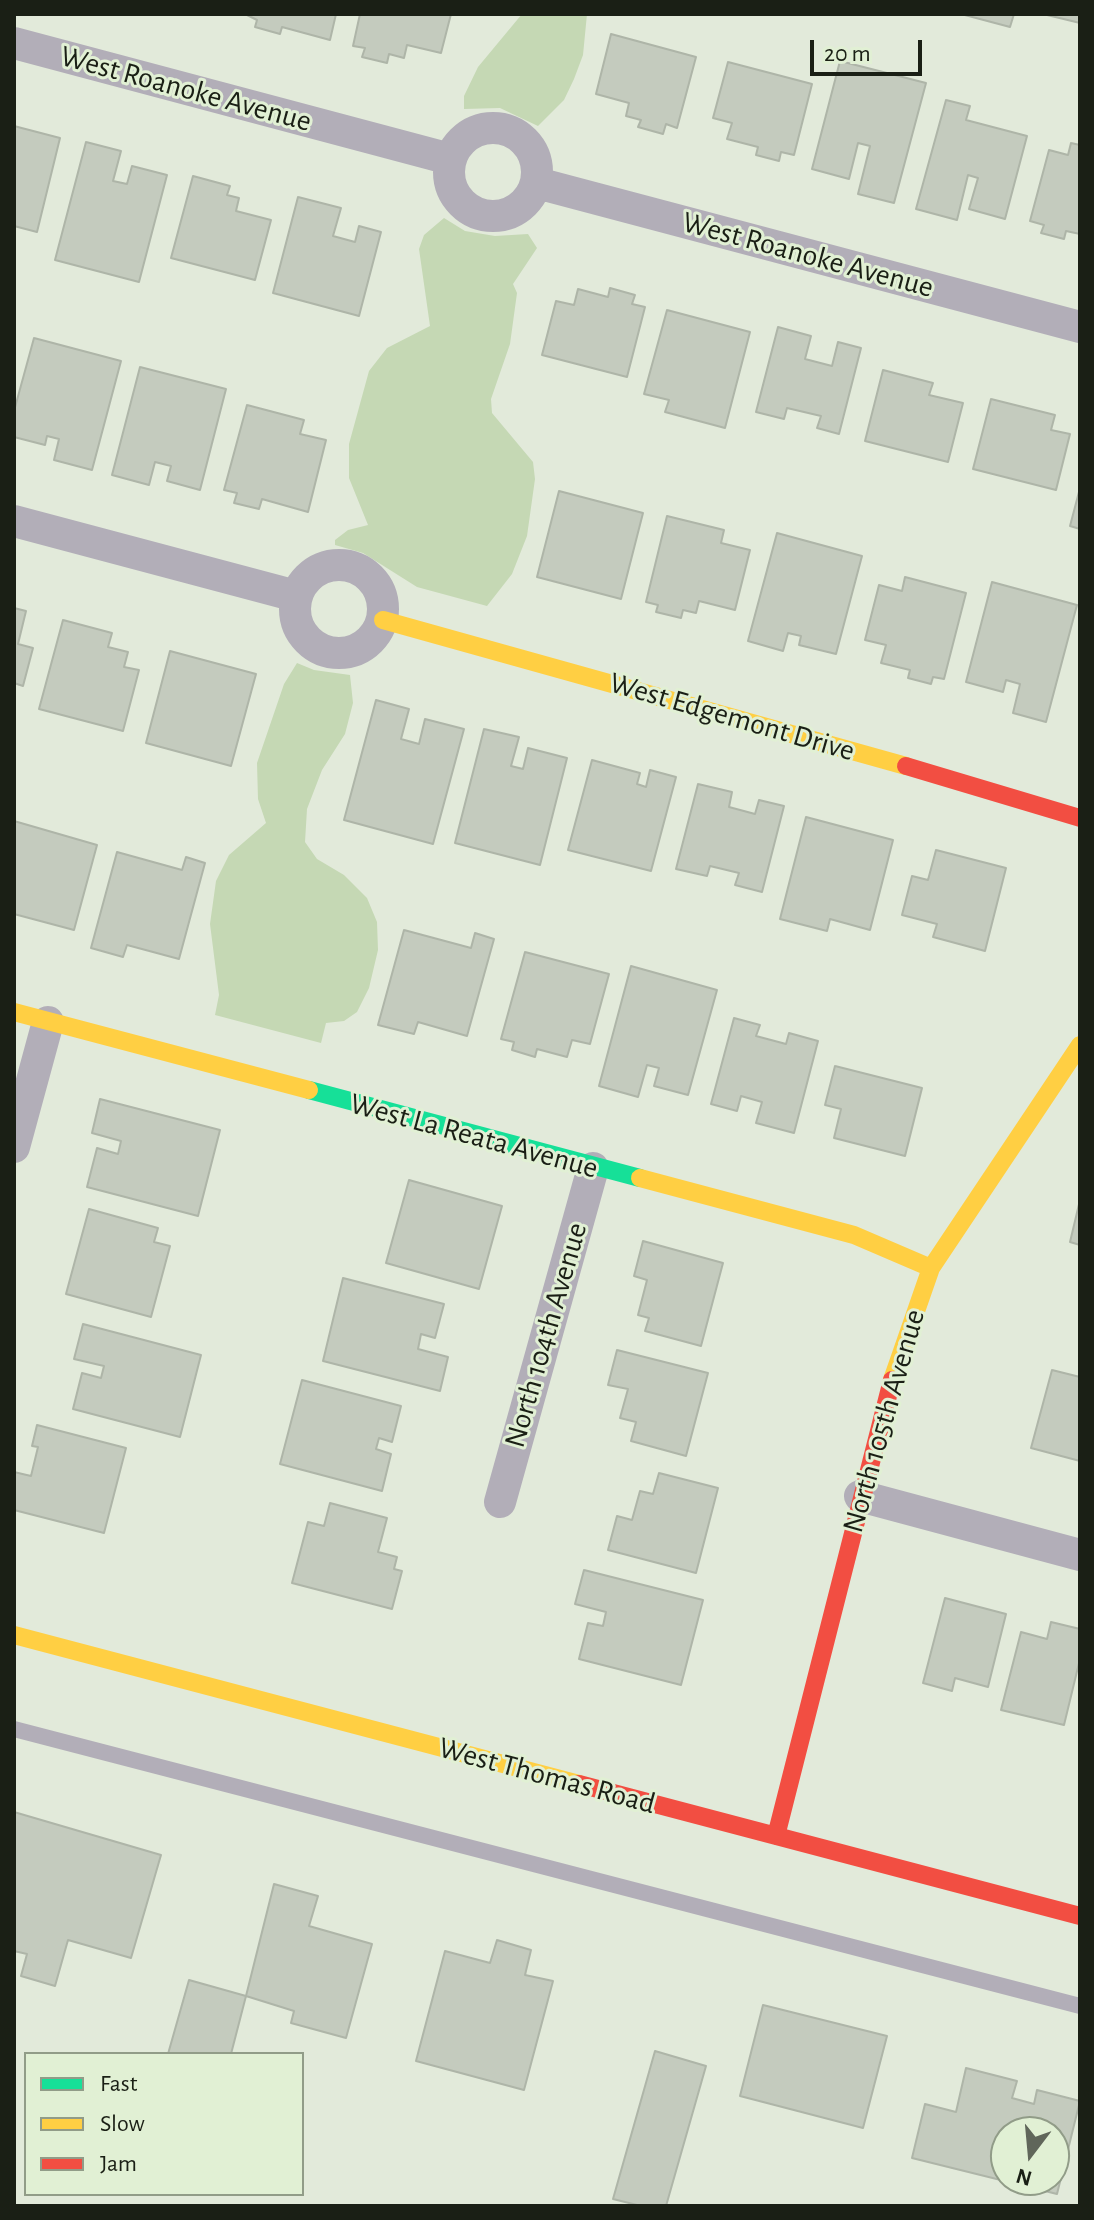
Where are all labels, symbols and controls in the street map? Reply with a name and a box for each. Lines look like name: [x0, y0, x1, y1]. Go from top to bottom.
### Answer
scale bar: [814, 24, 926, 74]
street label: West Roanoke Avenue: [57, 38, 315, 140]
text: 20 m: [824, 42, 871, 66]
street label: West Roanoke Avenue: [679, 204, 937, 306]
street label: West Edgemont Drive: [605, 665, 859, 769]
street label: West La Reata Avenue: [346, 1086, 602, 1186]
street label: North 104th Avenue: [497, 1218, 595, 1452]
street label: North 105th Avenue: [835, 1305, 933, 1537]
street label: West Thomas Road: [435, 1730, 659, 1822]
legend: [24, 2052, 304, 2196]
text: Fast: [100, 2072, 137, 2096]
text: Slow: [100, 2112, 145, 2136]
north arrow: [990, 2116, 1070, 2196]
text: Jam: [100, 2152, 137, 2176]
text: N: [1014, 2164, 1034, 2190]

